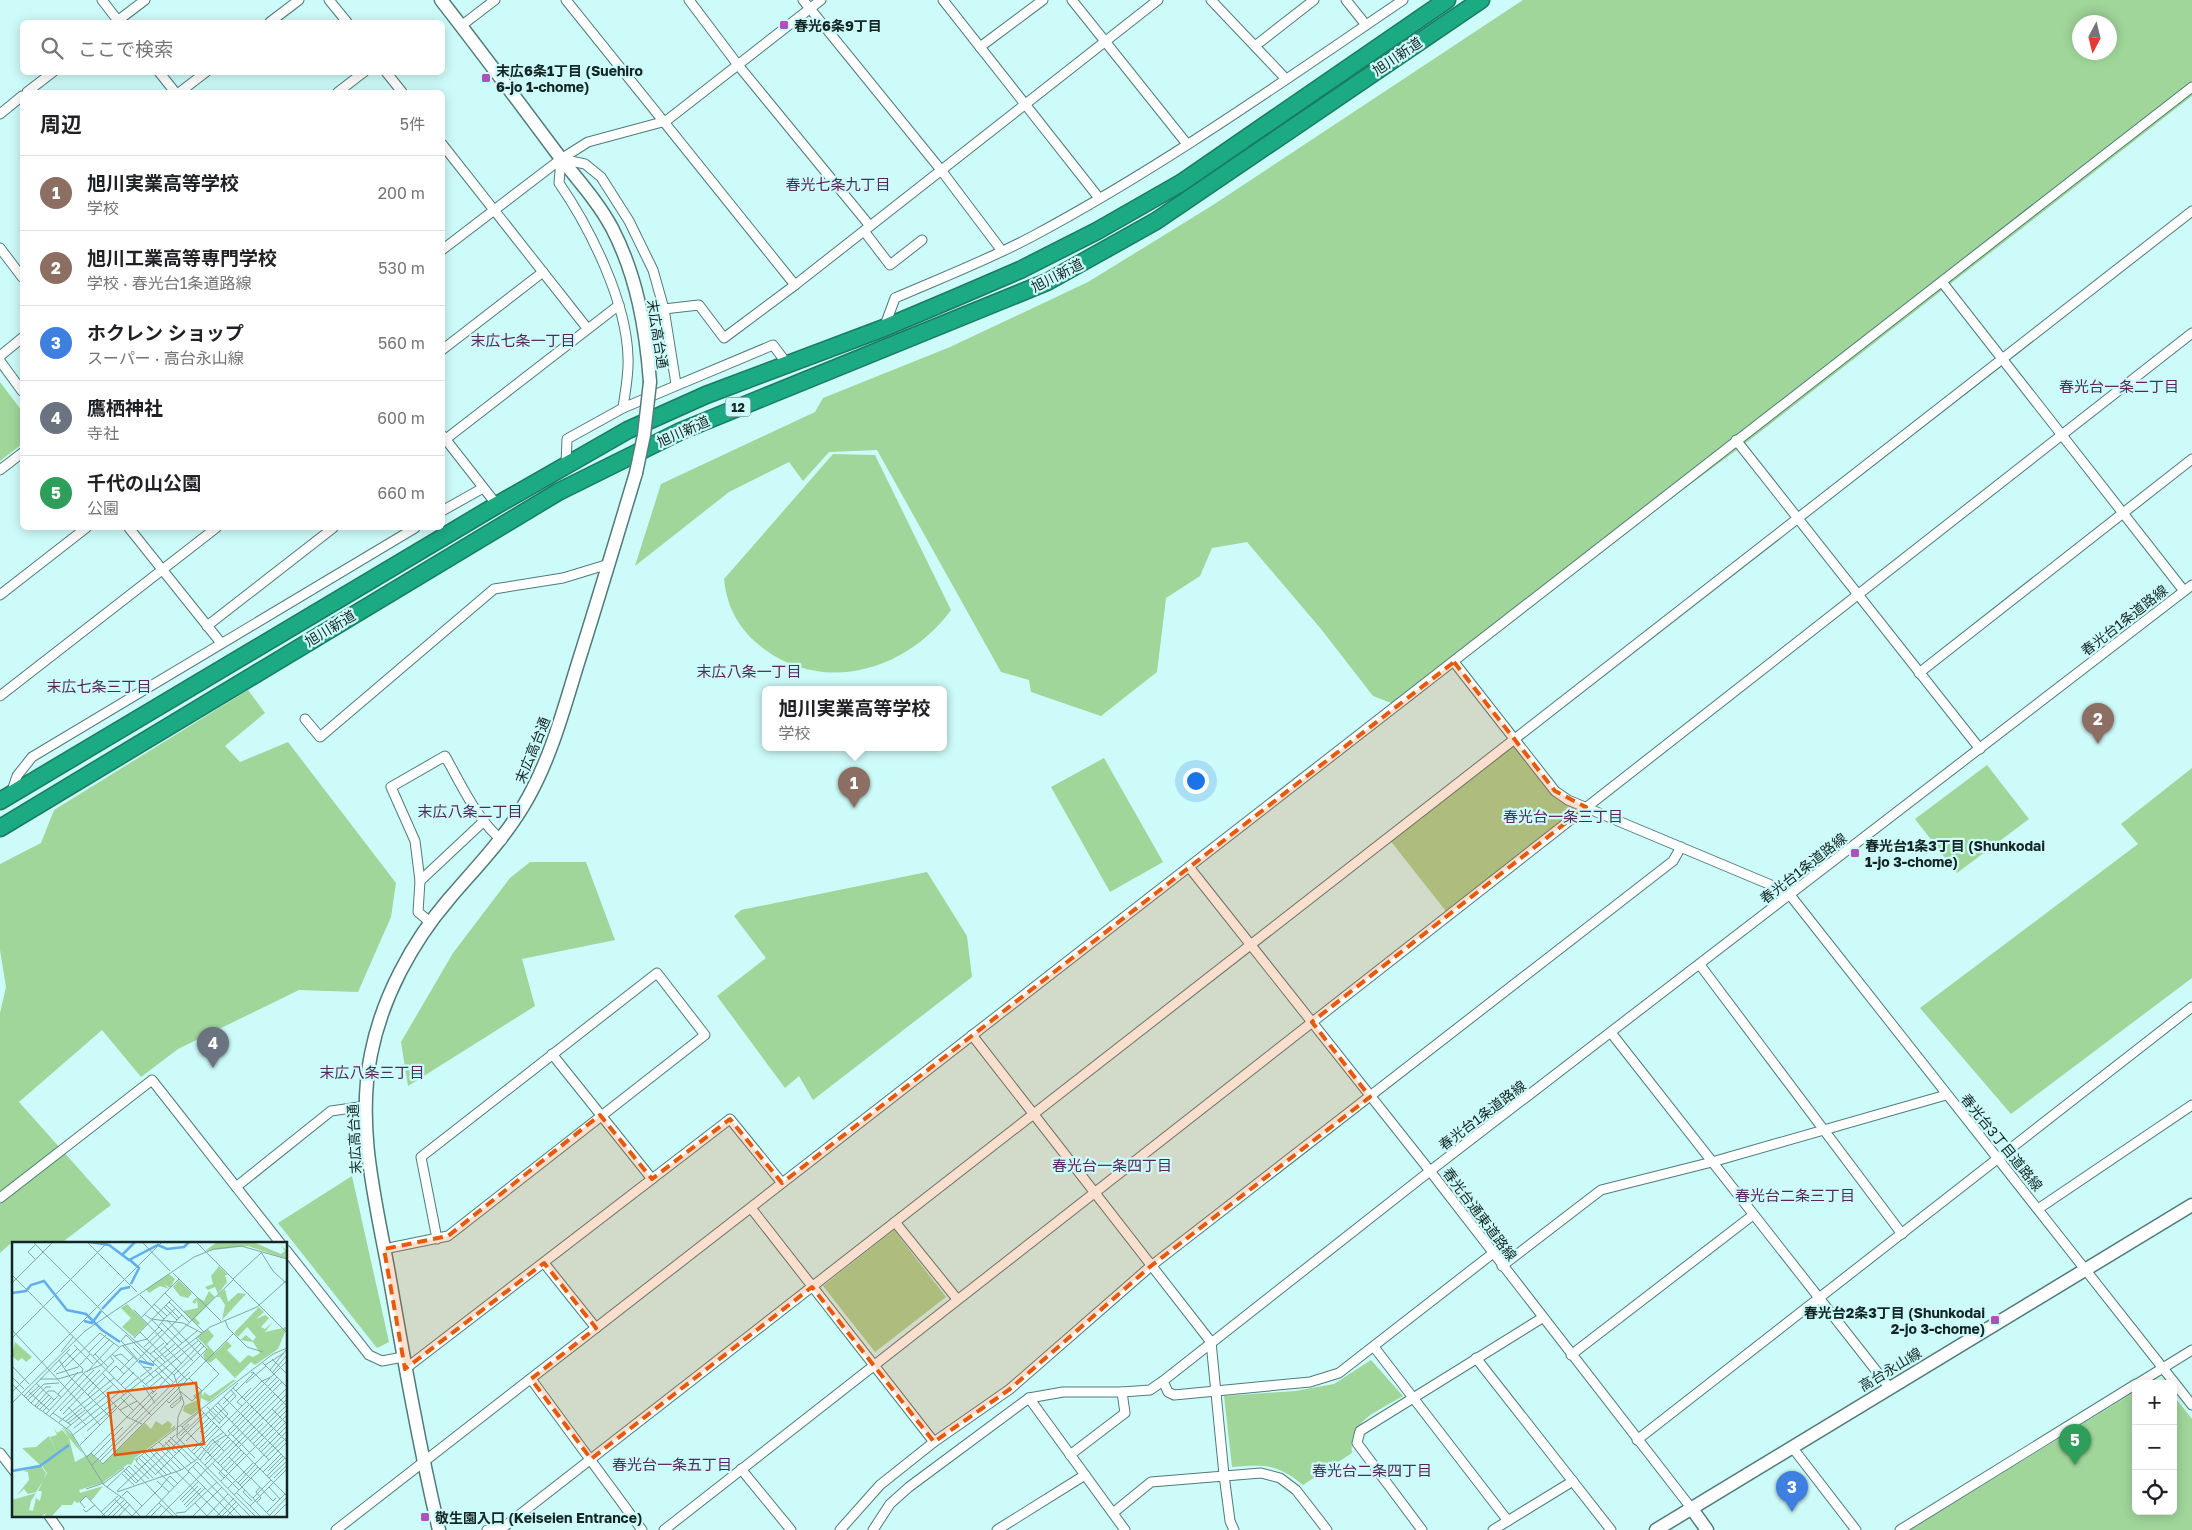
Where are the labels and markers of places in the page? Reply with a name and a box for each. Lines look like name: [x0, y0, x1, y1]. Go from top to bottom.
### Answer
place label: 春光6条9丁目: [794, 17, 882, 34]
marker: 春光6条9丁目: [778, 19, 790, 31]
place label: 末広6条1丁目 (Suehiro 6-jo 1-chome): [496, 62, 643, 95]
marker: 末広6条1丁目 (Suehiro 6-jo 1-chome): [480, 72, 492, 84]
pin: 2: [2082, 703, 2114, 744]
pin: 1: [838, 767, 870, 808]
place label: 春光台1条3丁目 (Shunkodai 1-jo 3-chome): [1865, 837, 2045, 870]
marker: 春光台1条3丁目 (Shunkodai 1-jo 3-chome): [1849, 847, 1861, 859]
pin: 4: [197, 1027, 229, 1068]
place label: 春光台2条3丁目 (Shunkodai 2-jo 3-chome): [1804, 1304, 1985, 1337]
marker: 春光台2条3丁目 (Shunkodai 2-jo 3-chome): [1989, 1314, 2001, 1326]
pin: 5: [2059, 1424, 2091, 1465]
pin: 3: [1776, 1471, 1808, 1512]
place label: 敬生園入口 (Keiseien Entrance): [435, 1509, 642, 1526]
marker: 敬生園入口 (Keiseien Entrance): [419, 1511, 431, 1523]

